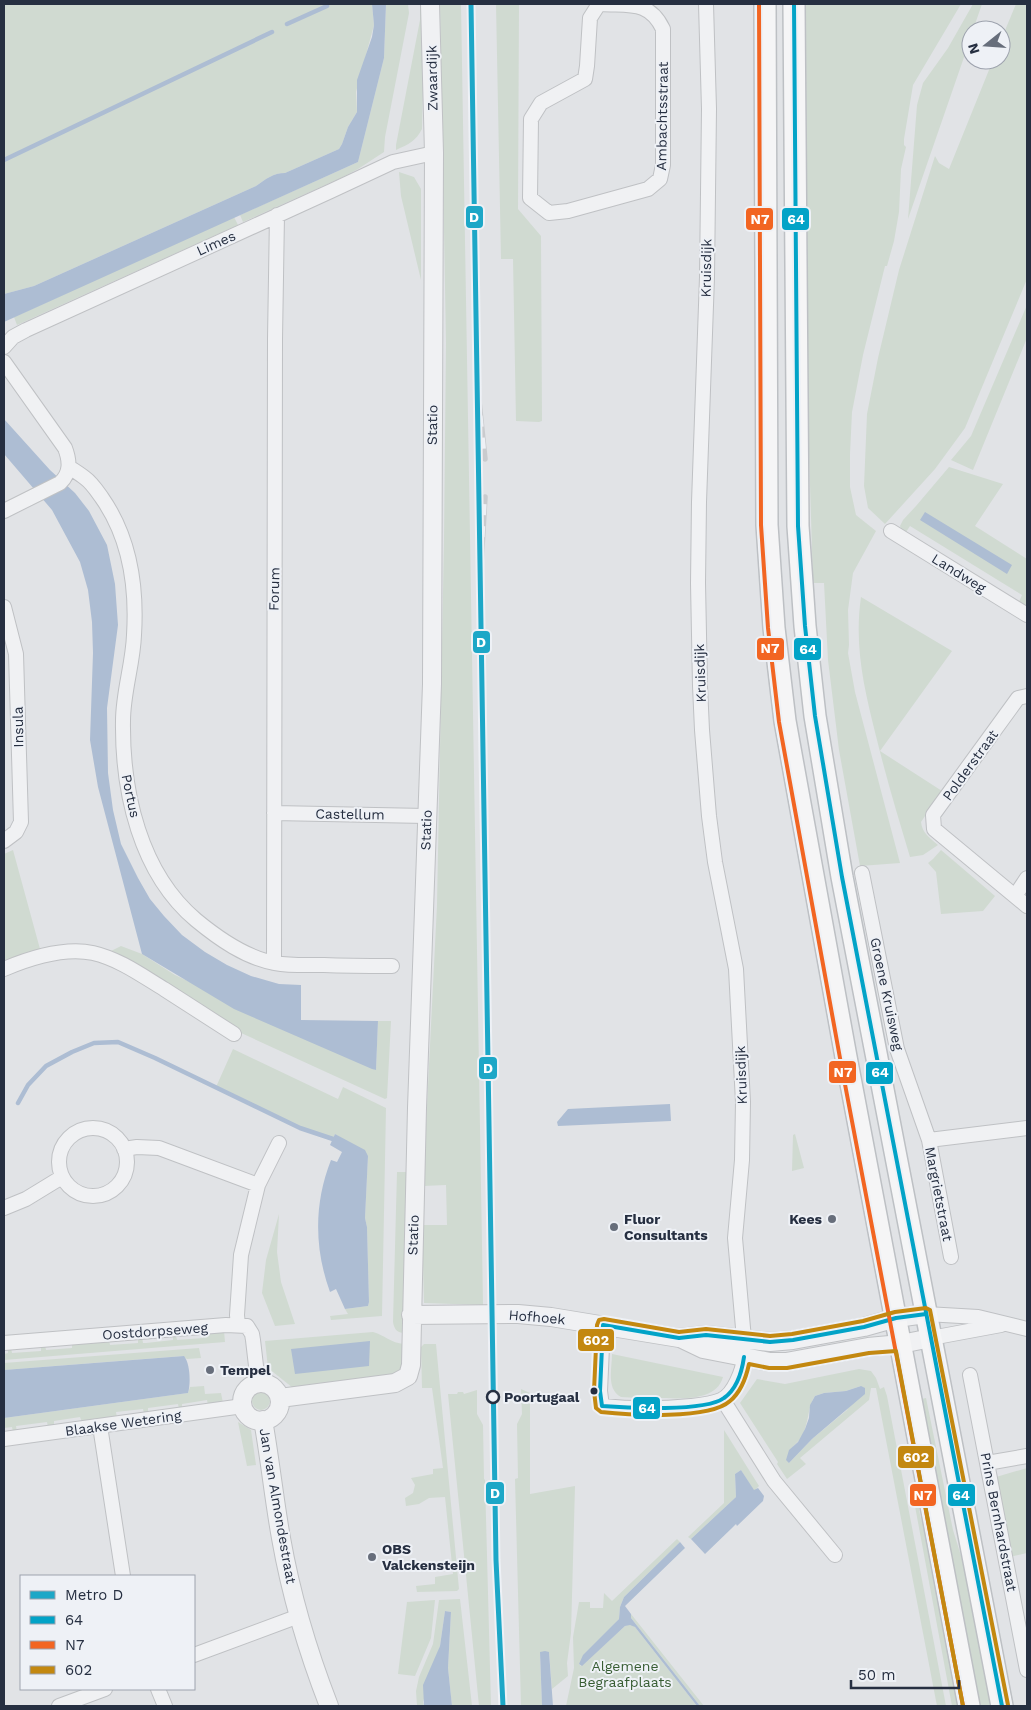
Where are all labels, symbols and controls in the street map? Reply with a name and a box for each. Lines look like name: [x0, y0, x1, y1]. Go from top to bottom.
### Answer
north arrow: [961, 20, 1011, 70]
text: N: [964, 42, 983, 56]
street label: Zwaardijk: [423, 45, 441, 111]
street label: Ambachtsstraat: [653, 61, 671, 171]
line badge: D: [465, 205, 484, 229]
line badge: N7: [745, 207, 774, 231]
line badge: 64: [781, 207, 810, 231]
text: D: [469, 209, 479, 225]
text: N7: [751, 211, 770, 227]
text: 64: [787, 211, 805, 227]
street label: Limes: [194, 227, 238, 259]
street label: Kruisdijk: [697, 238, 715, 298]
street label: Statio: [424, 405, 440, 445]
street label: Landweg: [929, 550, 989, 596]
street label: Forum: [266, 567, 282, 611]
line badge: D: [472, 630, 491, 654]
text: D: [476, 634, 486, 650]
line badge: N7: [756, 637, 785, 661]
line badge: 64: [793, 637, 822, 661]
text: N7: [761, 640, 780, 656]
text: 64: [799, 641, 817, 657]
street label: Kruisdijk: [691, 643, 709, 703]
street label: Insula: [10, 706, 26, 748]
street label: Polderstraat: [939, 726, 1001, 804]
street label: Portus: [119, 773, 143, 819]
street label: Castellum: [315, 805, 385, 823]
street label: Statio: [417, 809, 435, 851]
street label: Groene Kruisweg: [867, 936, 907, 1052]
street label: Kruisdijk: [732, 1045, 750, 1105]
line badge: D: [478, 1056, 498, 1080]
text: D: [483, 1060, 493, 1076]
line badge: N7: [828, 1060, 857, 1084]
line badge: 64: [865, 1061, 894, 1085]
text: N7: [834, 1064, 853, 1080]
text: 64: [871, 1064, 889, 1080]
street label: Margrietstraat: [922, 1145, 956, 1243]
place label: Fluor Consultants: [624, 1211, 708, 1243]
place label: Kees: [789, 1211, 823, 1227]
marker: Kees: [826, 1213, 838, 1225]
street label: Statio: [404, 1214, 422, 1256]
marker: Fluor Consultants: [608, 1221, 620, 1233]
street label: Hofhoek: [508, 1307, 566, 1327]
street label: Oostdorpseweg: [102, 1319, 209, 1343]
line badge: 602: [577, 1328, 615, 1352]
text: 602: [583, 1332, 609, 1348]
place label: Tempel: [220, 1362, 271, 1378]
marker: Tempel: [204, 1364, 216, 1376]
unlabelled marker: [589, 1386, 599, 1396]
place label: Poortugaal: [504, 1389, 580, 1405]
marker: Poortugaal: [486, 1390, 500, 1404]
line badge: 64: [632, 1396, 661, 1420]
text: 64: [638, 1400, 656, 1416]
street label: Blaakse Wetering: [64, 1407, 183, 1439]
street label: Jan van Almondestraat: [256, 1427, 300, 1585]
line badge: 602: [897, 1445, 935, 1469]
text: 602: [903, 1449, 929, 1465]
street label: Prins Bernhardstraat: [978, 1451, 1020, 1593]
line badge: D: [485, 1481, 505, 1505]
line badge: N7: [909, 1483, 937, 1507]
line badge: 64: [947, 1483, 976, 1507]
text: D: [490, 1485, 500, 1501]
text: N7: [914, 1487, 933, 1503]
text: 64: [952, 1487, 970, 1503]
place label: OBS Valckensteijn: [382, 1541, 475, 1573]
marker: OBS Valckensteijn: [366, 1551, 378, 1563]
legend: [20, 1575, 195, 1690]
text: Metro D: [65, 1586, 123, 1604]
text: 64: [65, 1611, 83, 1629]
text: N7: [65, 1636, 84, 1654]
park label: Algemene Begraafplaats: [578, 1658, 672, 1690]
scale bar: [851, 1658, 958, 1690]
text: 602: [65, 1661, 92, 1679]
text: 50 m: [858, 1666, 895, 1684]

